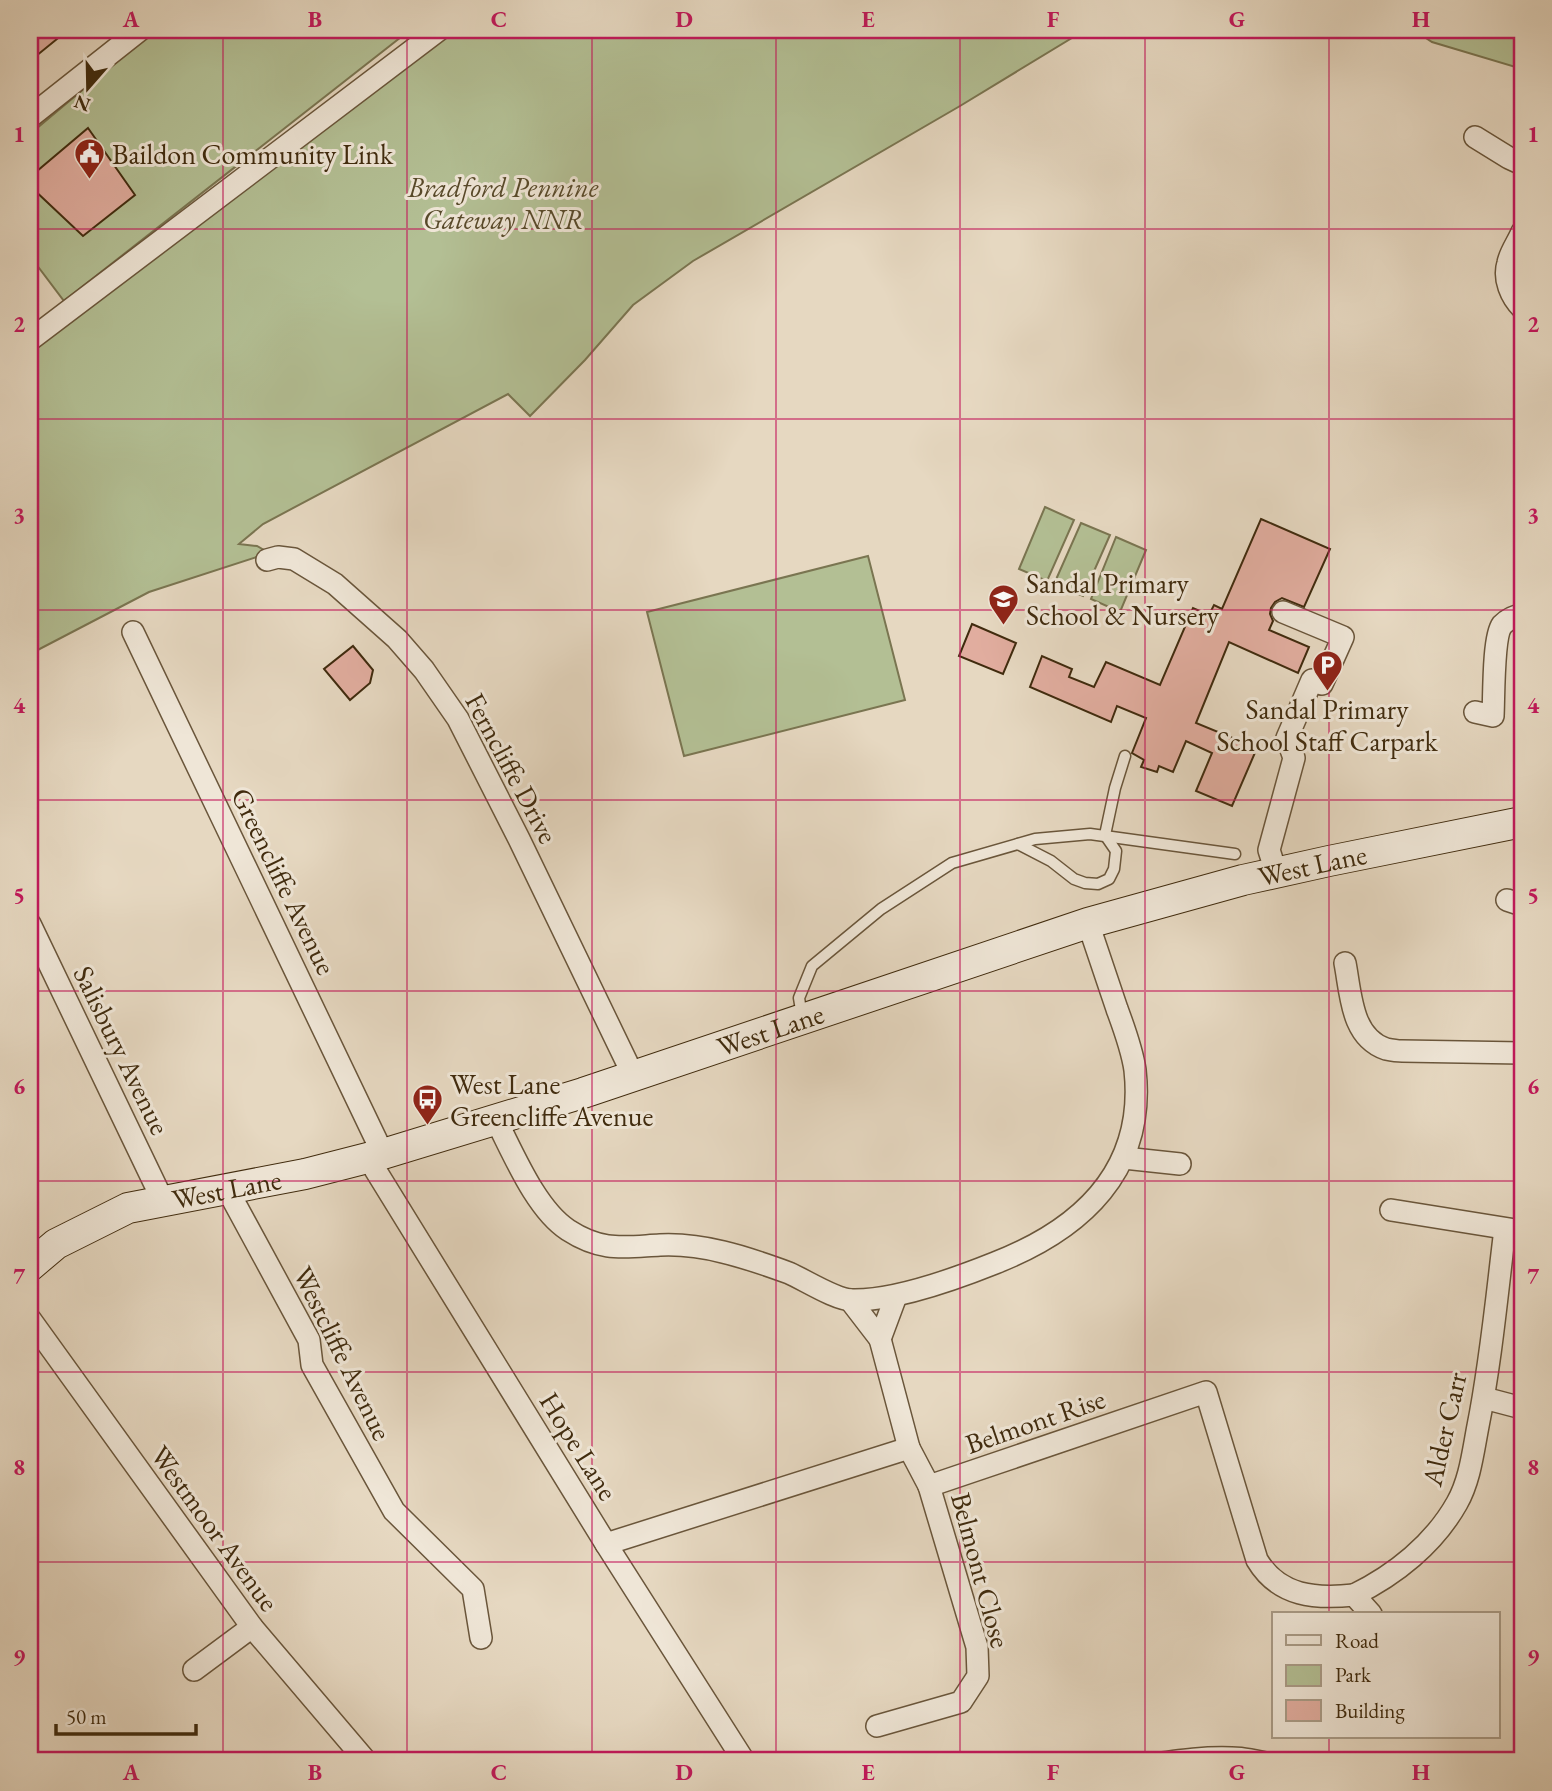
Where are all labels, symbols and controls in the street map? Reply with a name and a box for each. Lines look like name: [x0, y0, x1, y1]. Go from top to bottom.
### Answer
text: A: [122, 4, 140, 34]
text: B: [308, 4, 322, 34]
text: C: [491, 4, 507, 34]
text: D: [675, 4, 693, 34]
text: E: [861, 4, 875, 34]
text: F: [1047, 4, 1060, 34]
text: G: [1229, 4, 1245, 34]
text: H: [1412, 4, 1430, 34]
north arrow: [52, 52, 122, 122]
text: N: [70, 89, 94, 118]
text: 1: [13, 119, 25, 149]
text: 1: [1527, 119, 1539, 149]
place label: Baildon Community Link: [112, 136, 394, 172]
public building icon: Baildon Community Link: [72, 137, 106, 181]
park label: Bradford Pennine Gateway NNR: [407, 169, 599, 237]
text: 2: [13, 309, 25, 339]
text: 2: [1527, 309, 1539, 339]
text: 3: [13, 500, 25, 530]
text: 3: [1527, 500, 1539, 530]
place label: Sandal Primary School & Nursery: [1026, 565, 1220, 633]
school or university icon: Sandal Primary School & Nursery: [986, 582, 1020, 626]
parking icon: Sandal Primary School Staff Carpark: [1310, 648, 1344, 692]
street label: Ferncliffe Drive: [457, 687, 567, 849]
text: 4: [13, 690, 26, 720]
text: 4: [1527, 690, 1540, 720]
place label: Sandal Primary School Staff Carpark: [1216, 691, 1438, 759]
street label: Greencliffe Avenue: [223, 782, 345, 980]
street label: West Lane: [1254, 836, 1370, 894]
text: 5: [13, 880, 25, 910]
text: 5: [1527, 880, 1539, 910]
street label: Salisbury Avenue: [66, 960, 178, 1140]
street label: West Lane: [712, 995, 828, 1065]
place label: West Lane Greencliffe Avenue: [450, 1066, 653, 1134]
text: 6: [13, 1071, 25, 1101]
text: 6: [1527, 1071, 1539, 1101]
bus stop icon: West Lane Greencliffe Avenue: [410, 1083, 444, 1127]
street label: West Lane: [169, 1161, 284, 1217]
street label: Westcliffe Avenue: [285, 1260, 401, 1446]
text: 7: [13, 1261, 26, 1291]
text: 7: [1527, 1261, 1540, 1291]
street label: Alder Carr: [1413, 1368, 1475, 1490]
street label: Belmont Rise: [960, 1380, 1110, 1462]
street label: Hope Lane: [532, 1385, 626, 1507]
street label: Westmoor Avenue: [143, 1438, 287, 1618]
text: 8: [13, 1452, 25, 1482]
text: 8: [1527, 1452, 1539, 1482]
street label: Belmont Close: [943, 1488, 1019, 1652]
legend: [1272, 1612, 1500, 1738]
text: Road: [1335, 1627, 1379, 1654]
text: 9: [13, 1642, 25, 1672]
text: 9: [1527, 1642, 1539, 1672]
text: Park: [1335, 1661, 1372, 1688]
scale bar: [56, 1693, 196, 1737]
text: Building: [1335, 1697, 1405, 1724]
text: 50 m: [66, 1703, 107, 1730]
text: A: [122, 1757, 140, 1787]
text: B: [308, 1757, 322, 1787]
text: C: [491, 1757, 507, 1787]
text: D: [675, 1757, 693, 1787]
text: E: [861, 1757, 875, 1787]
text: F: [1047, 1757, 1060, 1787]
text: G: [1229, 1757, 1245, 1787]
text: H: [1412, 1757, 1430, 1787]

